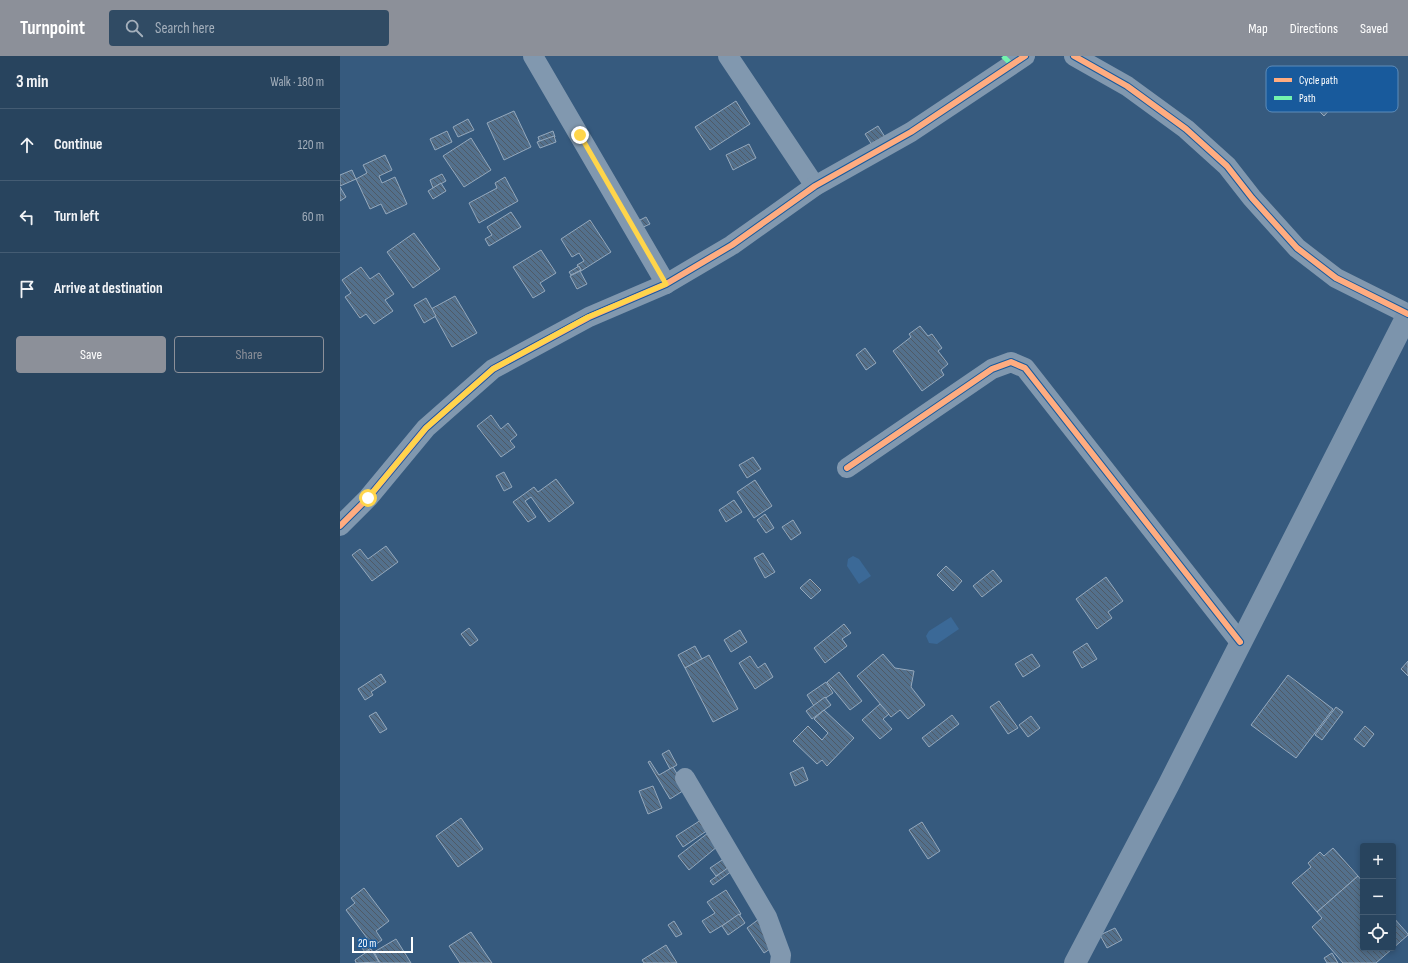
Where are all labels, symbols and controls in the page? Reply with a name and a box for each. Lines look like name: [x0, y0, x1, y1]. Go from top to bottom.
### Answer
search box: [109, 10, 389, 46]
text: Turnpoint: [20, 17, 85, 40]
icon: search: [123, 17, 145, 39]
text: Search here: [155, 19, 215, 38]
text: Map: [1248, 20, 1268, 37]
text: Directions: [1290, 20, 1338, 37]
text: Saved: [1360, 20, 1388, 37]
legend: [1266, 66, 1398, 112]
text: 3 min: [16, 72, 49, 92]
text: Walk · 180 m: [270, 74, 324, 90]
text: Cycle path: [1299, 74, 1338, 87]
text: Path: [1299, 92, 1316, 105]
route end: [571, 126, 589, 144]
icon: ahead: [16, 134, 38, 156]
text: Continue: [54, 135, 103, 154]
text: 120 m: [298, 137, 324, 153]
icon: left: [16, 206, 38, 228]
text: Turn left: [54, 207, 99, 226]
text: 60 m: [302, 209, 324, 225]
icon: arrive: [16, 278, 38, 300]
text: Arrive at destination: [54, 279, 163, 298]
button: Save: [16, 336, 166, 373]
button: Share: [174, 336, 324, 373]
route start: [359, 489, 377, 507]
map controls: [1360, 843, 1396, 951]
button: +: [1360, 843, 1396, 879]
button: −: [1360, 879, 1396, 915]
button: locate: [1360, 915, 1396, 951]
scale bar: [352, 935, 413, 954]
text: 20 m: [358, 937, 376, 950]

